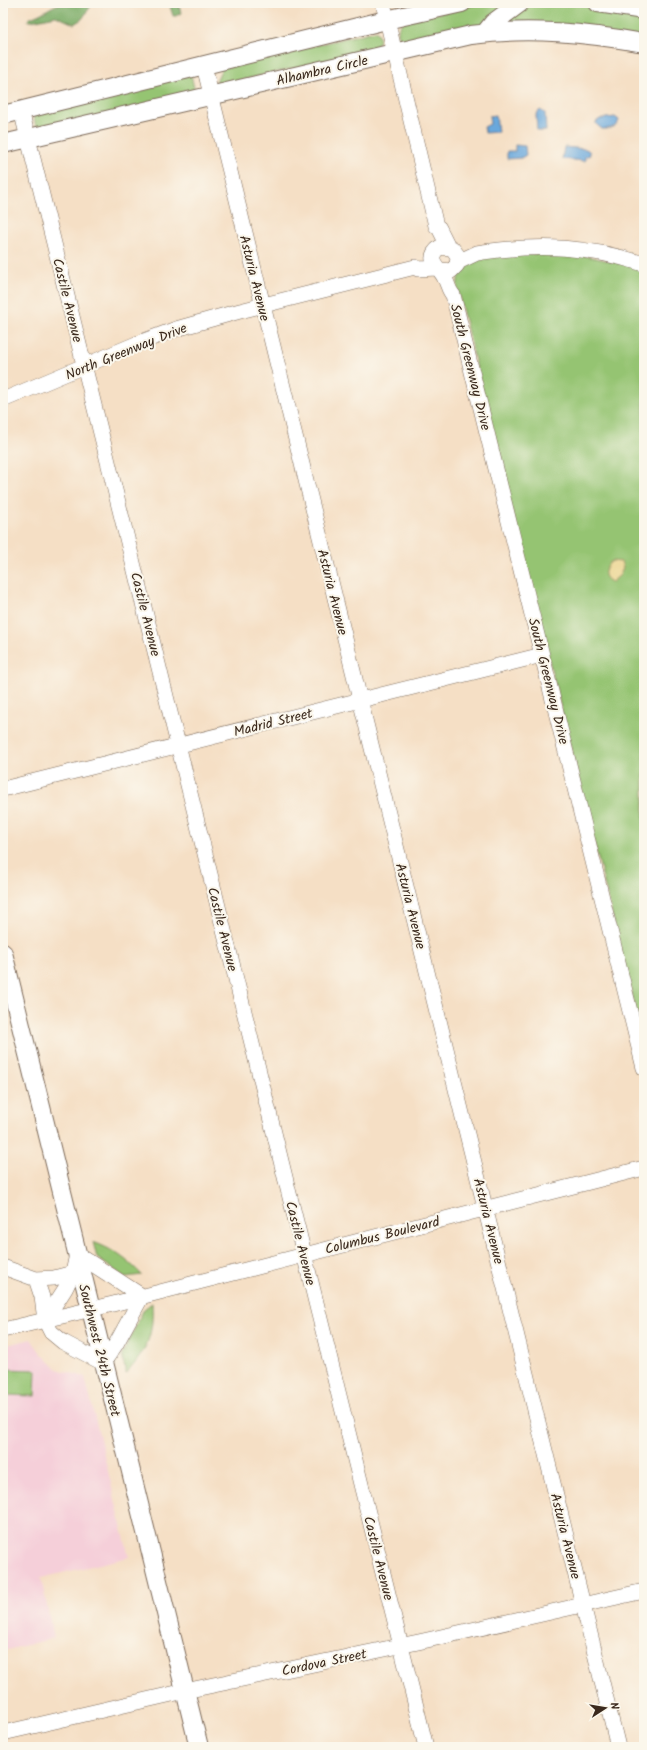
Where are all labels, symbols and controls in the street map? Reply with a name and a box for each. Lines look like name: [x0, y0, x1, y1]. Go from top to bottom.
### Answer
street label: Alhambra Circle: [274, 50, 371, 92]
street label: Asturia Avenue: [233, 233, 276, 324]
street label: Castile Avenue: [46, 256, 88, 345]
street label: South Greenway Drive: [444, 302, 497, 433]
street label: North Greenway Drive: [62, 317, 191, 386]
street label: Asturia Avenue: [311, 547, 354, 638]
street label: Castile Avenue: [124, 570, 166, 659]
street label: South Greenway Drive: [522, 616, 575, 747]
street label: Madrid Street: [231, 702, 316, 743]
street label: Asturia Avenue: [389, 861, 432, 952]
street label: Castile Avenue: [201, 885, 243, 974]
street label: Asturia Avenue: [467, 1176, 510, 1267]
street label: Castile Avenue: [279, 1199, 321, 1288]
street label: Columbus Boulevard: [323, 1211, 443, 1261]
street label: Southwest 24th Street: [72, 1282, 126, 1419]
street label: Asturia Avenue: [544, 1491, 587, 1582]
street label: Castile Avenue: [357, 1514, 399, 1603]
street label: Cordova Street: [280, 1643, 369, 1683]
north arrow: [585, 1688, 625, 1728]
text: N: [604, 1701, 623, 1711]

